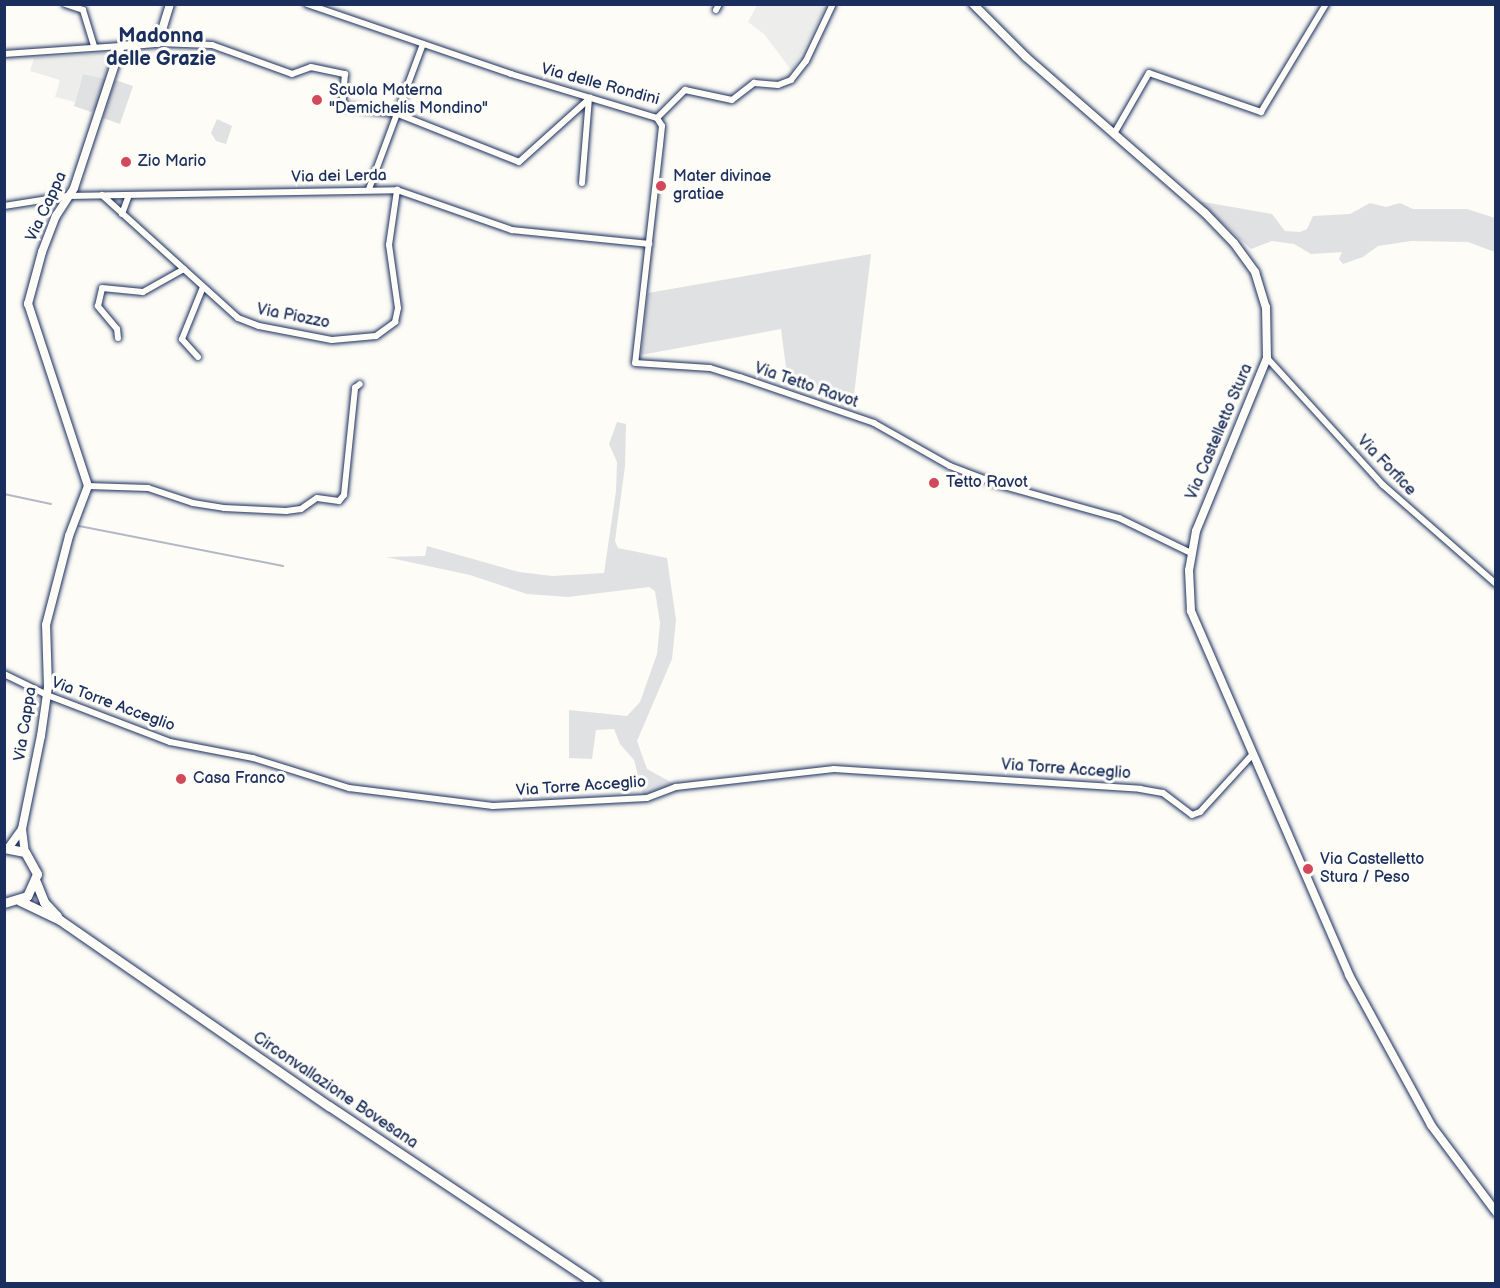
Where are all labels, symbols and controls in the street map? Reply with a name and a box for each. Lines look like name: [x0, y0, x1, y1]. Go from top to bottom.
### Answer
district label: Madonna delle Grazie: [106, 24, 216, 71]
street label: Via delle Rondini: [539, 60, 661, 110]
place label: Scuola Materna "Demichelis Mondino": [329, 81, 488, 119]
marker: Scuola Materna "Demichelis Mondino": [310, 93, 324, 107]
place label: Zio Mario: [138, 152, 206, 172]
marker: Zio Mario: [119, 155, 133, 169]
street label: Via dei Lerda: [291, 167, 387, 187]
place label: Mater divinae gratiae: [673, 167, 771, 205]
street label: Via Cappa: [22, 169, 72, 245]
marker: Mater divinae gratiae: [654, 179, 668, 193]
street label: Via Piozzo: [255, 301, 331, 333]
street label: Via Tetto Ravot: [751, 359, 861, 413]
street label: Via Castelletto Stura: [1183, 361, 1257, 503]
street label: Via Forfice: [1352, 432, 1420, 500]
place label: Tetto Ravot: [946, 473, 1028, 493]
marker: Tetto Ravot: [927, 476, 941, 490]
street label: Via Torre Acceglio: [48, 674, 178, 736]
street label: Via Cappa: [11, 685, 41, 763]
street label: Via Torre Acceglio: [1000, 756, 1132, 784]
place label: Casa Franco: [193, 769, 285, 789]
marker: Casa Franco: [174, 772, 188, 786]
street label: Via Torre Acceglio: [515, 773, 647, 801]
place label: Via Castelletto Stura / Peso: [1320, 850, 1424, 888]
marker: Via Castelletto Stura / Peso: [1301, 862, 1315, 876]
street label: Circonvallazione Bovesana: [249, 1028, 421, 1154]

